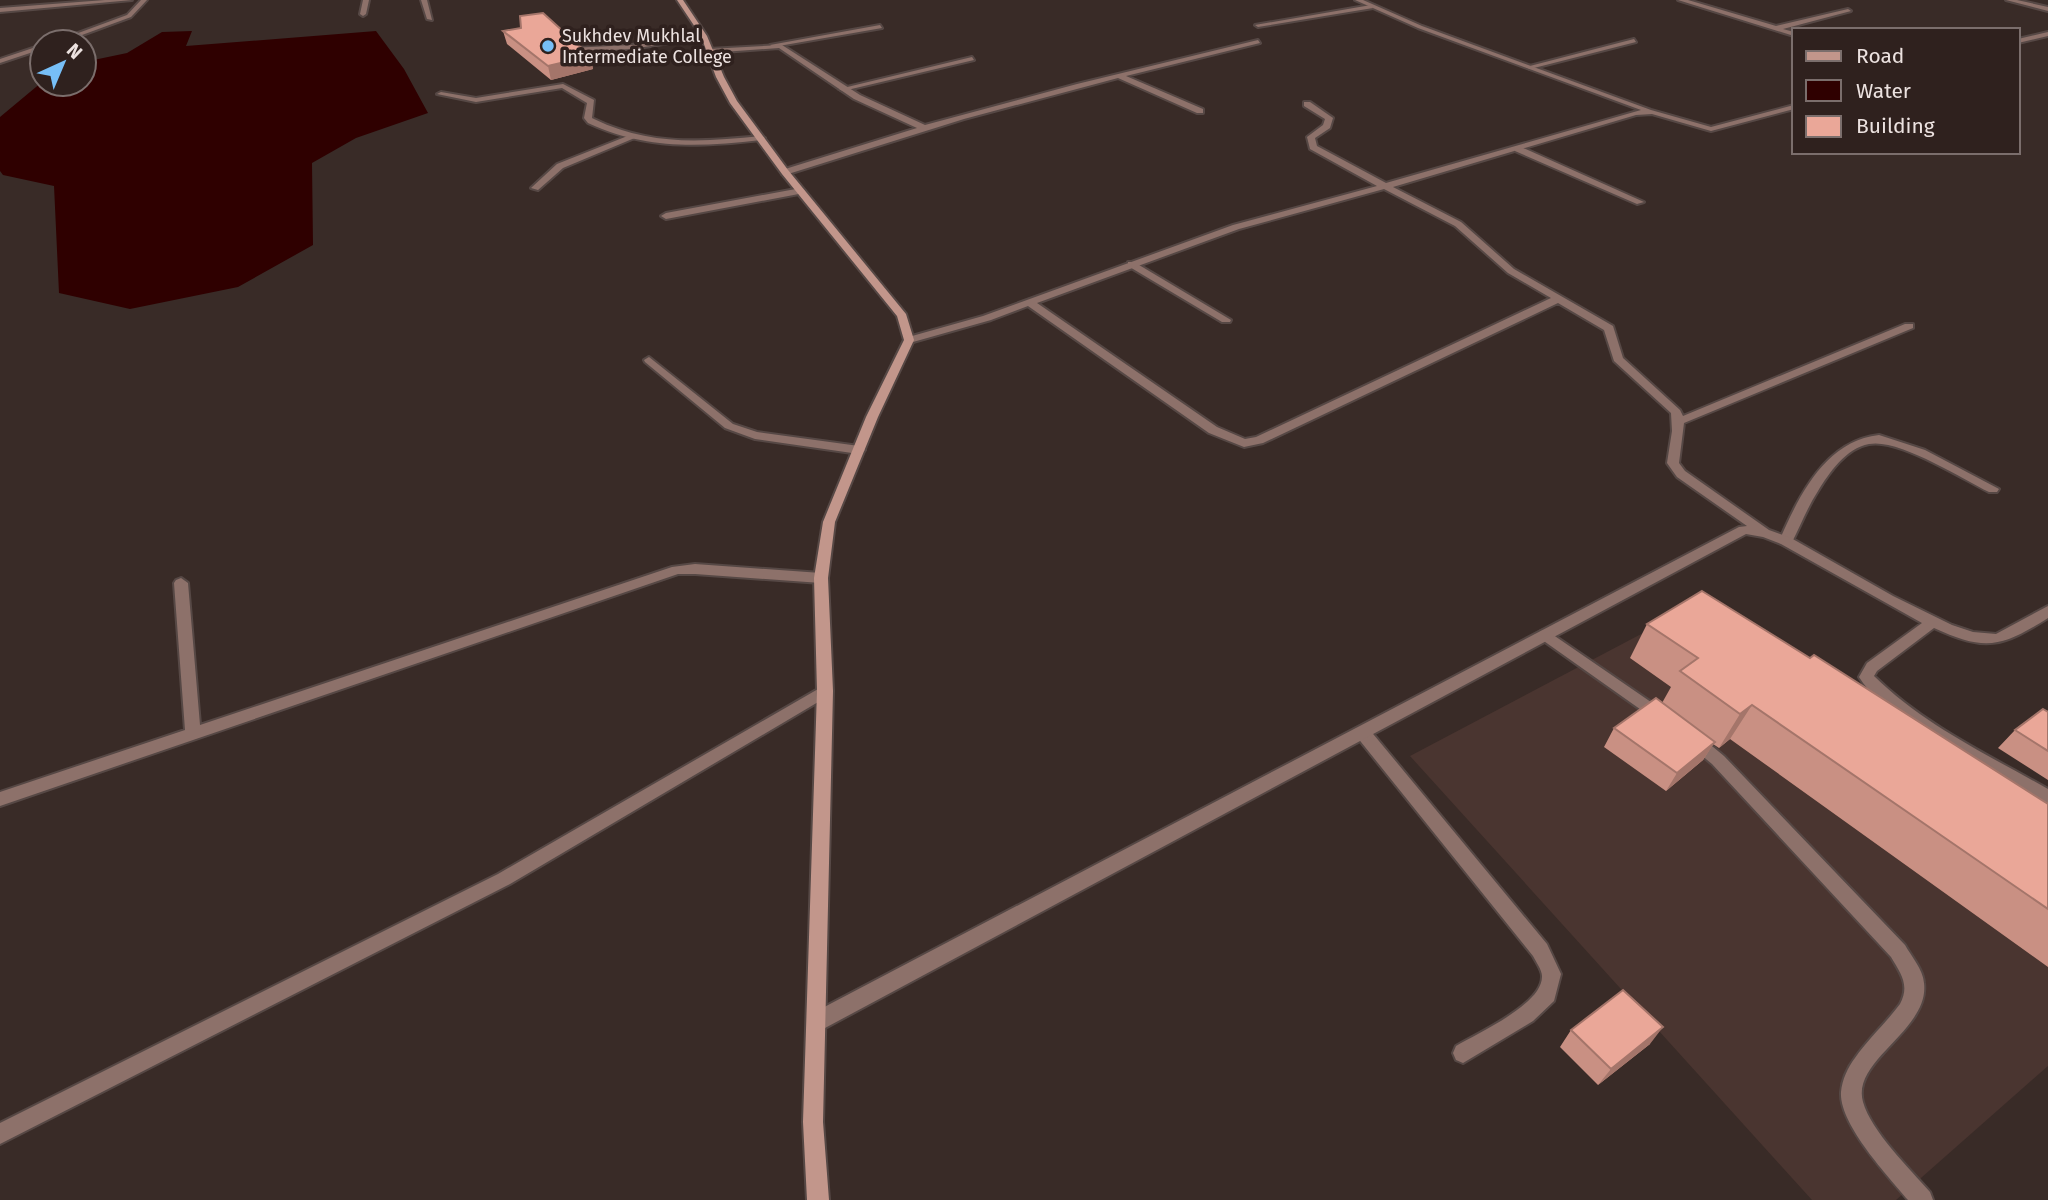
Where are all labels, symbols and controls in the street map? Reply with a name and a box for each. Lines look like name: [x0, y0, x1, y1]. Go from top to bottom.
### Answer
place label: Sukhdev Mukhlal Intermediate College: [562, 25, 732, 68]
north arrow: [28, 28, 98, 98]
legend: [1792, 28, 2020, 154]
text: N: [62, 38, 87, 64]
marker: Sukhdev Mukhlal Intermediate College: [540, 38, 556, 54]
text: Road: [1856, 43, 1904, 69]
text: Water: [1856, 78, 1911, 104]
text: Building: [1856, 113, 1935, 139]

